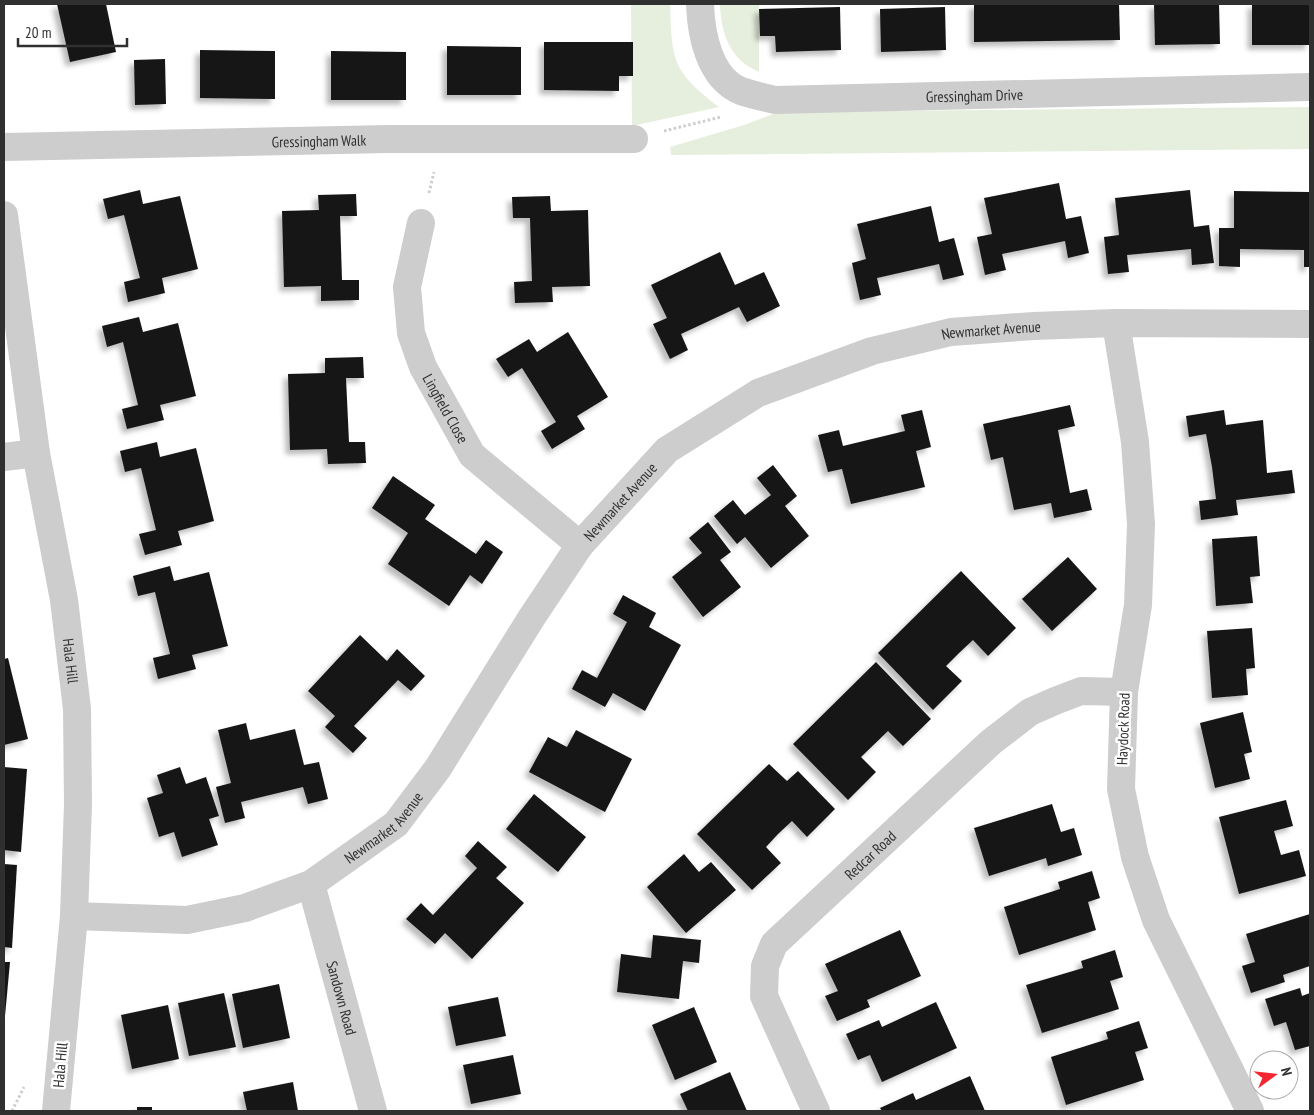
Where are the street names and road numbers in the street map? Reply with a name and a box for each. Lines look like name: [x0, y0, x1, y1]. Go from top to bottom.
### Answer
street label: Gressingham Drive: [926, 84, 1023, 106]
street label: Gressingham Walk: [272, 130, 367, 151]
street label: Newmarket Avenue: [939, 316, 1041, 344]
street label: Lingfield Close: [419, 370, 473, 446]
street label: Newmarket Avenue: [579, 458, 661, 545]
street label: Hala Hill: [59, 637, 83, 685]
street label: Haydock Road: [1112, 693, 1134, 765]
street label: Newmarket Avenue: [340, 788, 427, 867]
street label: Redcar Road: [840, 826, 900, 883]
street label: Sandown Road: [323, 959, 361, 1037]
street label: Hala Hill: [49, 1041, 71, 1088]

